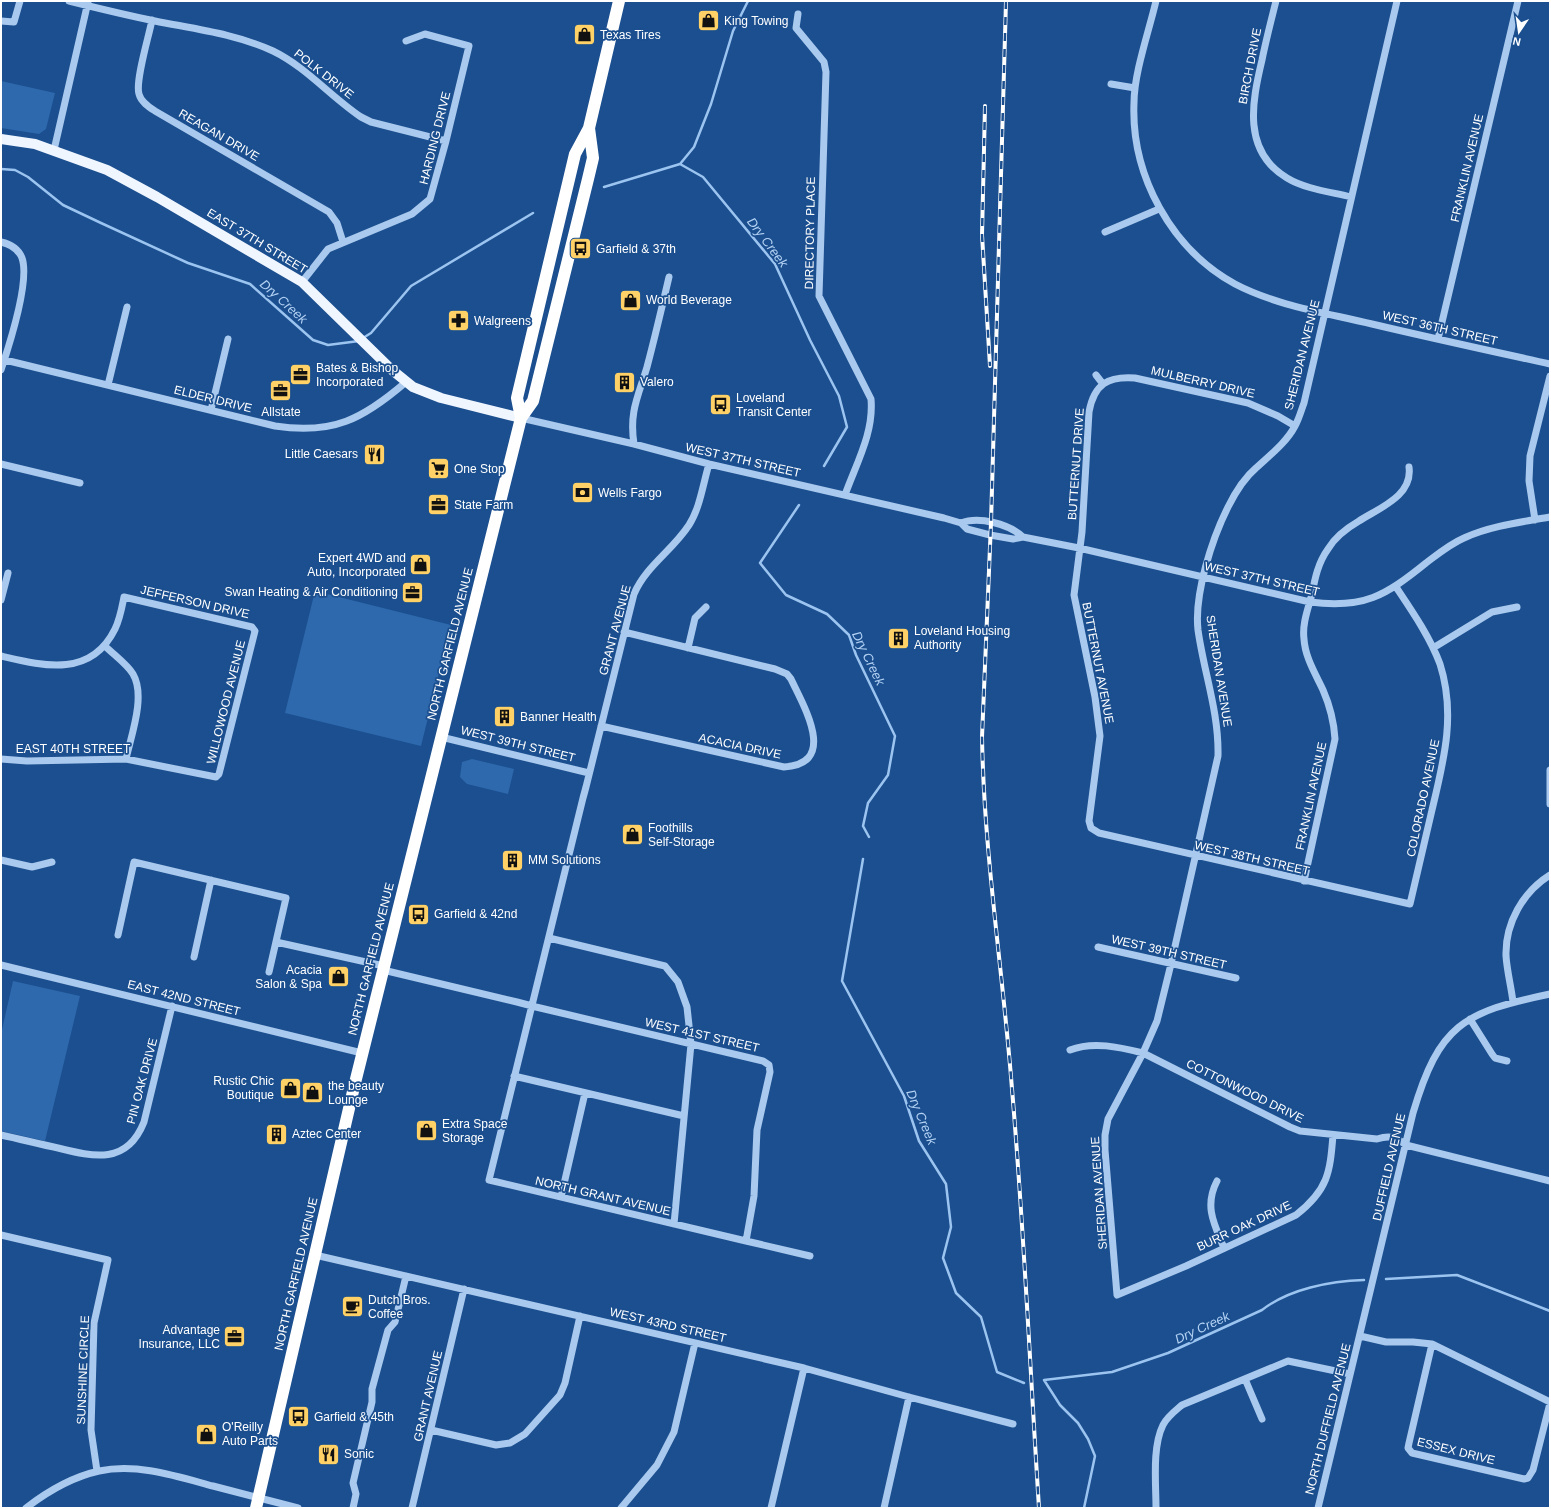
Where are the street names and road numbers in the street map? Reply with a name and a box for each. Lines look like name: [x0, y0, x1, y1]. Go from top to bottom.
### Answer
street label: BIRCH DRIVE: [1236, 27, 1264, 105]
street label: POLK DRIVE: [291, 46, 357, 102]
street label: HARDING DRIVE: [417, 90, 453, 186]
street label: REAGAN DRIVE: [176, 106, 262, 164]
street label: FRANKLIN AVENUE: [1448, 113, 1486, 223]
street label: DIRECTORY PLACE: [802, 177, 818, 289]
street label: EAST 37TH STREET: [204, 206, 310, 277]
street label: SHERIDAN AVENUE: [1282, 298, 1322, 412]
street label: WEST 36TH STREET: [1381, 308, 1500, 348]
street label: MULBERRY DRIVE: [1150, 363, 1256, 401]
street label: ELDER DRIVE: [172, 383, 254, 415]
street label: BUTTERNUT DRIVE: [1065, 407, 1087, 521]
street label: WEST 37TH STREET: [684, 440, 803, 480]
street label: WEST 37TH STREET: [1203, 559, 1322, 599]
street label: NORTH GARFIELD AVENUE: [424, 566, 476, 722]
street label: JEFFERSON DRIVE: [139, 583, 251, 621]
street label: GRANT AVENUE: [596, 583, 634, 677]
street label: BUTTERNUT AVENUE: [1079, 601, 1117, 725]
street label: SHERIDAN AVENUE: [1203, 614, 1235, 728]
street label: WILLOWOOD AVENUE: [204, 639, 248, 765]
street label: WEST 39TH STREET: [459, 723, 577, 765]
street label: ACACIA DRIVE: [697, 730, 783, 762]
street label: COLORADO AVENUE: [1404, 738, 1442, 858]
street label: FRANKLIN AVENUE: [1293, 741, 1329, 851]
street label: EAST 40TH STREET: [16, 742, 131, 756]
street label: WEST 38TH STREET: [1193, 838, 1312, 878]
street label: NORTH GARFIELD AVENUE: [345, 881, 397, 1037]
street label: WEST 39TH STREET: [1110, 932, 1229, 972]
street label: EAST 42ND STREET: [126, 977, 243, 1019]
street label: WEST 41ST STREET: [643, 1015, 761, 1055]
street label: PIN OAK DRIVE: [124, 1036, 160, 1126]
street label: COTTONWOOD DRIVE: [1184, 1056, 1306, 1126]
street label: DUFFIELD AVENUE: [1370, 1112, 1408, 1222]
street label: SHERIDAN AVENUE: [1088, 1136, 1110, 1250]
street label: NORTH GRANT AVENUE: [534, 1174, 672, 1218]
street label: NORTH GARFIELD AVENUE: [272, 1196, 320, 1352]
street label: BURR OAK DRIVE: [1195, 1198, 1293, 1254]
street label: WEST 43RD STREET: [608, 1305, 728, 1345]
street label: SUNSHINE CIRCLE: [74, 1315, 92, 1425]
street label: NORTH DUFFIELD AVENUE: [1302, 1342, 1354, 1496]
street label: GRANT AVENUE: [411, 1349, 445, 1443]
street label: ESSEX DRIVE: [1415, 1435, 1497, 1467]

